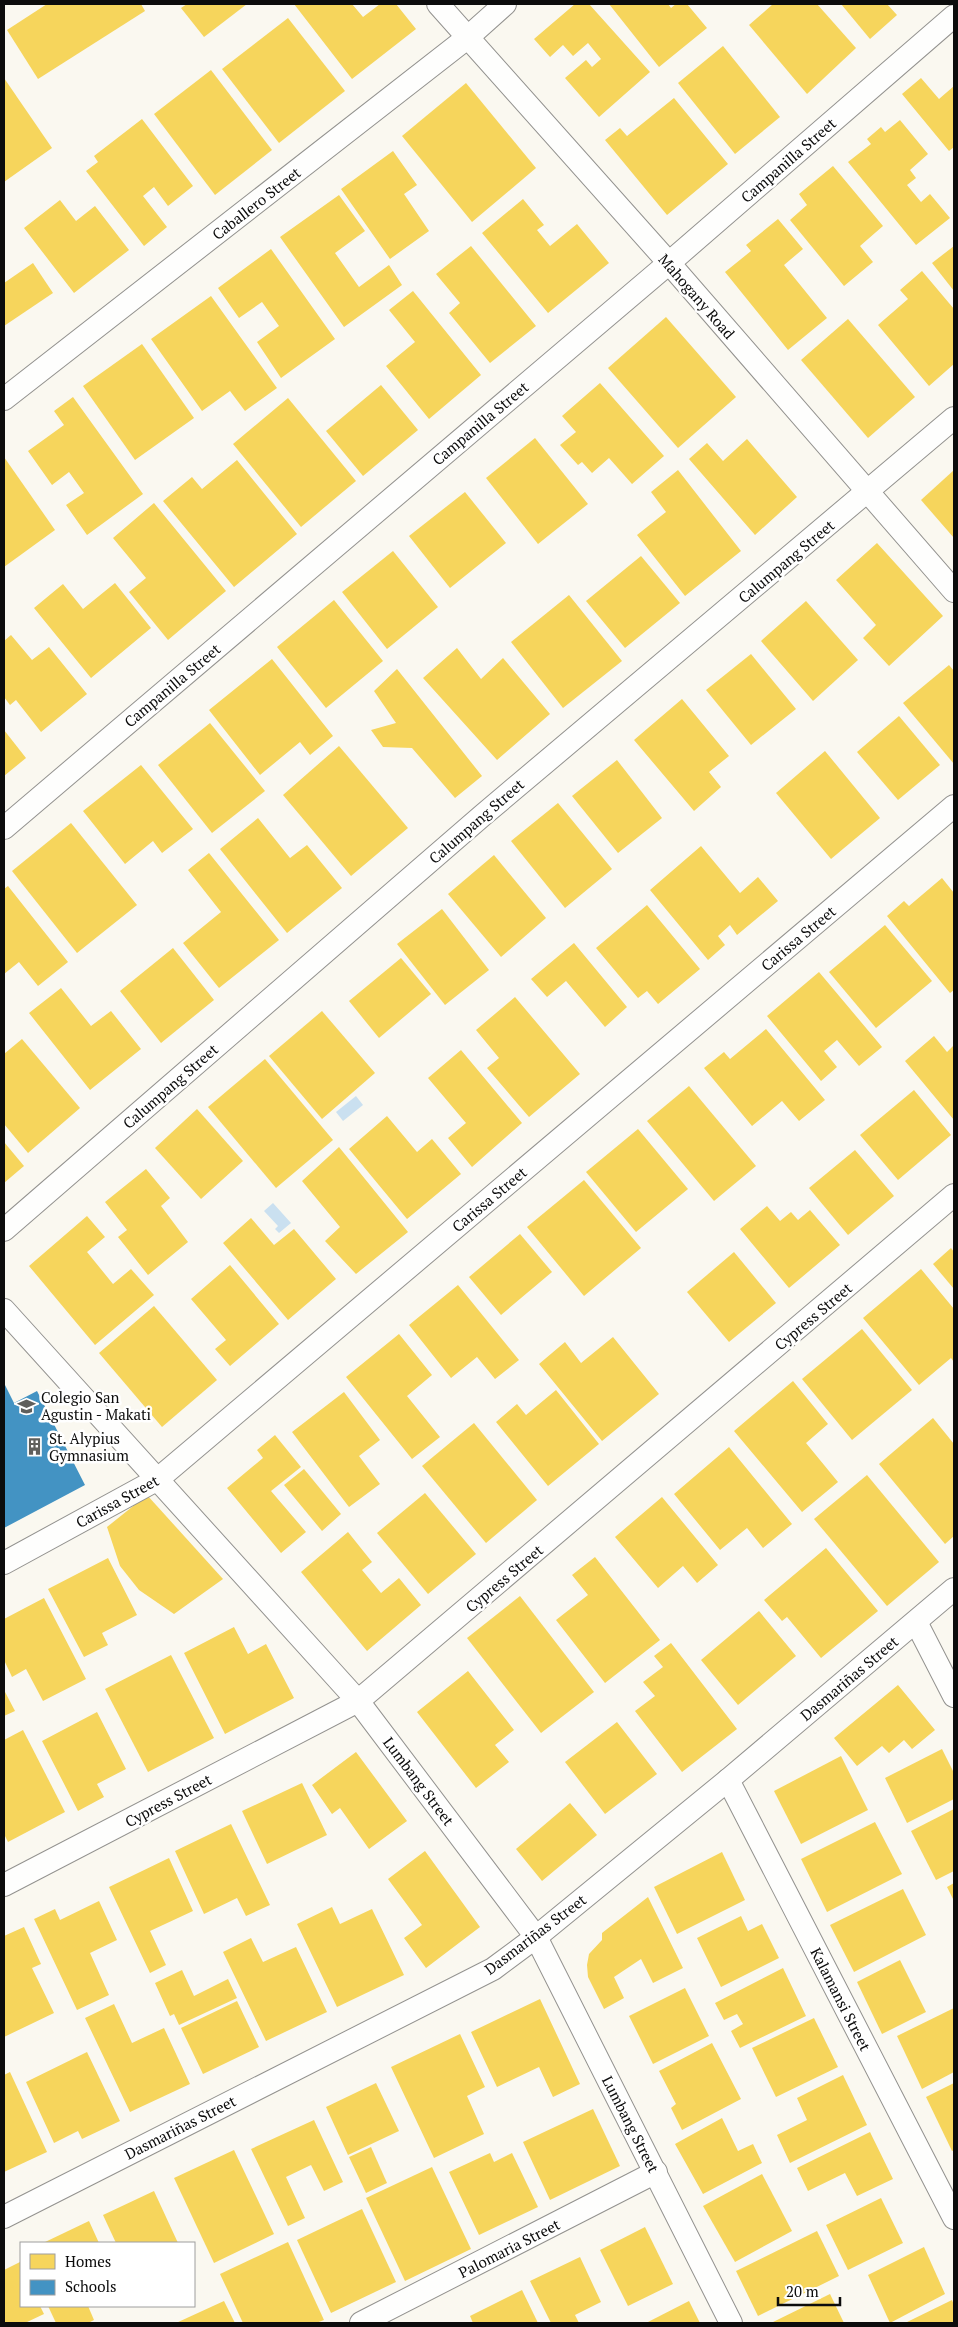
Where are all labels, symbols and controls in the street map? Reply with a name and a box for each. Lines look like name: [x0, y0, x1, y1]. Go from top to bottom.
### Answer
street label: Campanilla Street: [736, 113, 840, 207]
street label: Caballero Street: [208, 162, 305, 244]
street label: Mahogany Road: [654, 249, 740, 343]
street label: Campanilla Street: [428, 377, 533, 469]
street label: Calumpang Street: [734, 515, 839, 607]
street label: Campanilla Street: [120, 639, 225, 731]
street label: Calumpang Street: [424, 774, 528, 868]
street label: Carissa Street: [756, 901, 840, 975]
street label: Calumpang Street: [118, 1039, 222, 1133]
street label: Carissa Street: [447, 1162, 531, 1236]
street label: Cypress Street: [770, 1277, 856, 1354]
place label: Colegio San Agustin - Makati: [41, 1387, 151, 1424]
school or university icon: Colegio San Agustin - Makati: [17, 1396, 37, 1416]
place label: St. Alypius Gymnasium: [49, 1428, 129, 1465]
building icon: St. Alypius Gymnasium: [25, 1437, 45, 1457]
street label: Carissa Street: [72, 1470, 162, 1532]
street label: Cypress Street: [461, 1539, 547, 1616]
street label: Dasmariñas Street: [796, 1631, 903, 1725]
street label: Lumbang Street: [379, 1733, 459, 1830]
street label: Cypress Street: [121, 1769, 215, 1831]
street label: Dasmariñas Street: [480, 1889, 590, 1979]
street label: Kalamansi Street: [806, 1944, 876, 2054]
street label: Lumbang Street: [598, 2072, 664, 2176]
street label: Dasmariñas Street: [121, 2090, 239, 2164]
street label: Palomaria Street: [455, 2214, 564, 2282]
legend: [20, 2242, 195, 2307]
text: Homes: [65, 2251, 111, 2271]
scale bar: [778, 2274, 840, 2306]
text: Schools: [65, 2276, 116, 2296]
text: 20 m: [786, 2281, 819, 2301]

